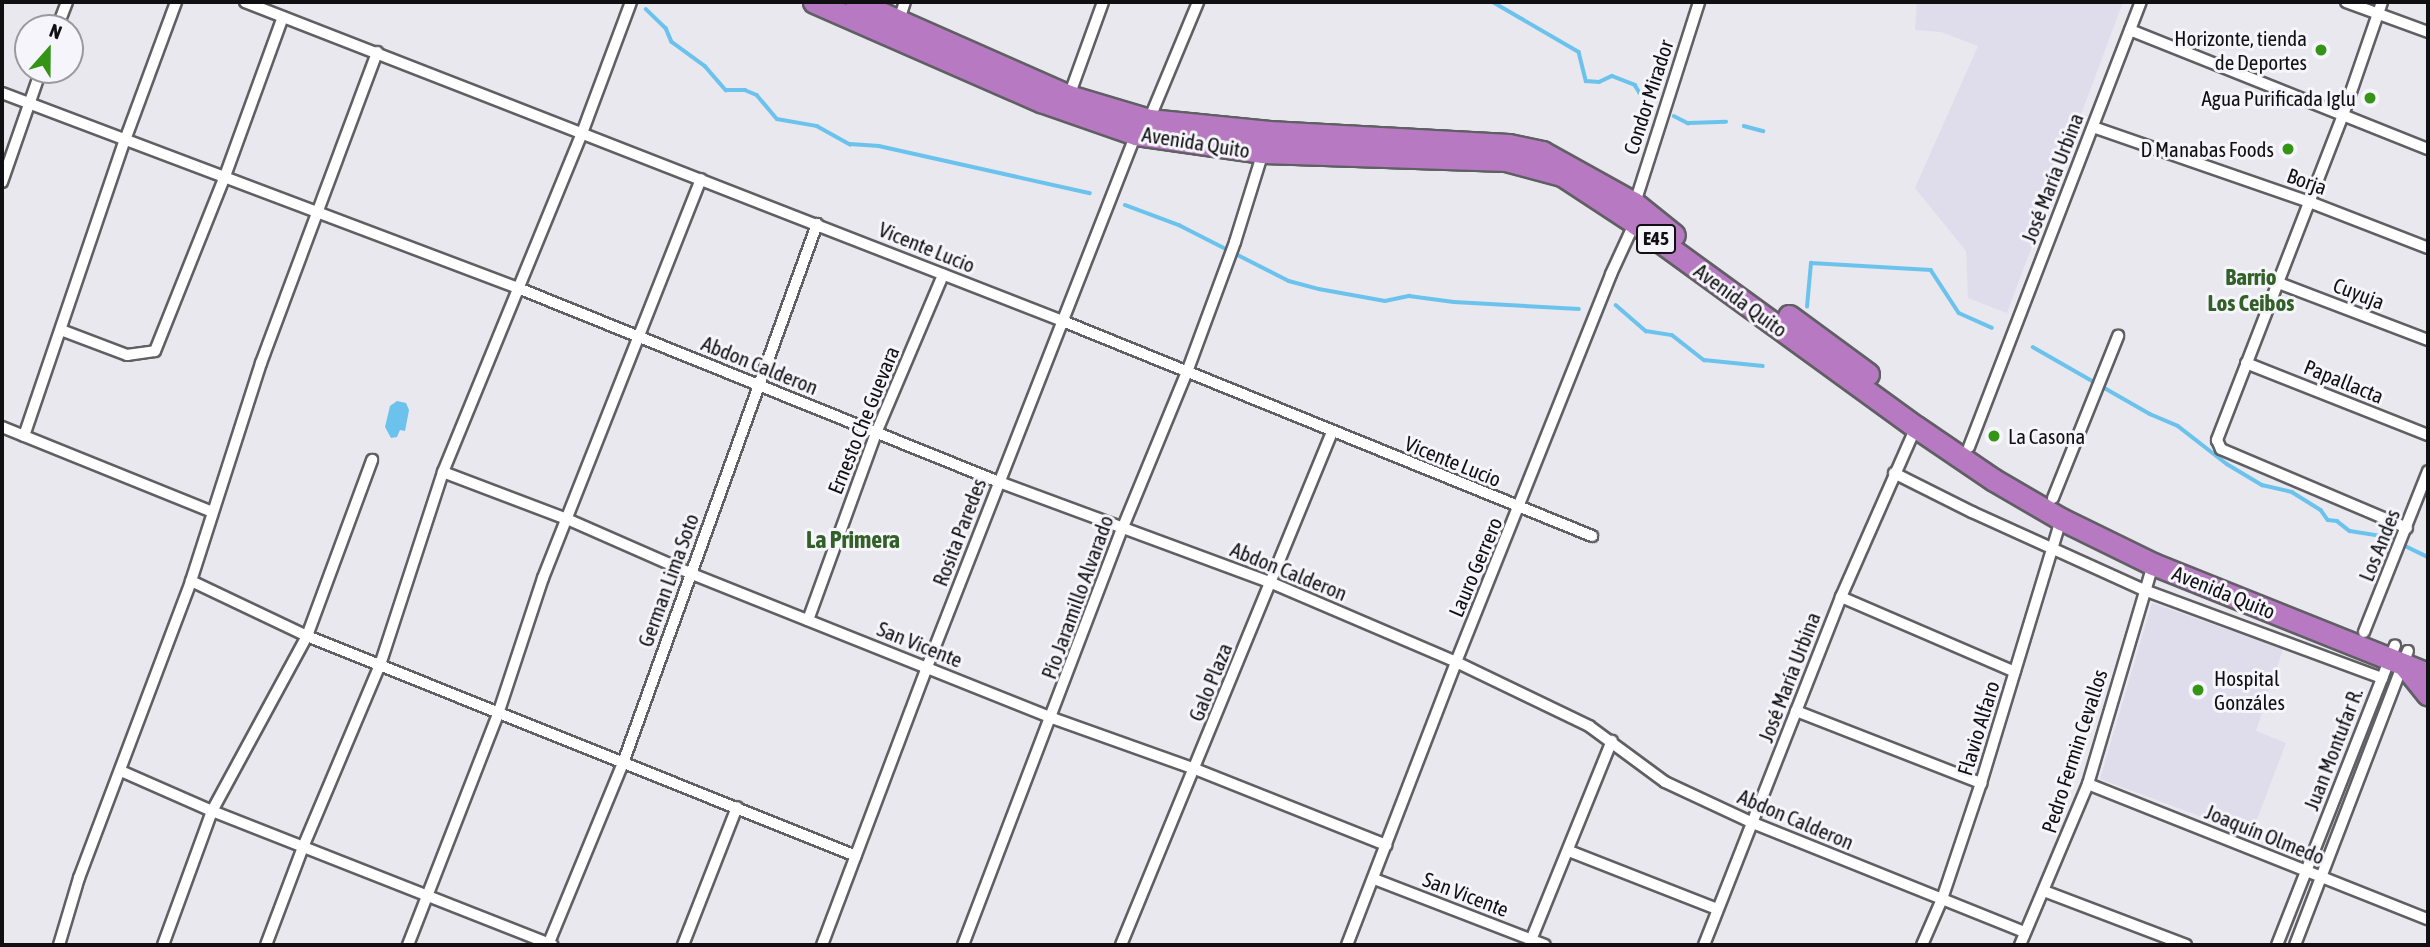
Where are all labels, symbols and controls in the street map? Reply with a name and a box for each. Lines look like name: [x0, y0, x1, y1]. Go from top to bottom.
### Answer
north arrow: [14, 14, 84, 84]
text: N: [47, 19, 65, 44]
place label: Horizonte, tienda de Deportes: [2174, 25, 2307, 75]
street label: Condor Mirador: [1618, 37, 1678, 157]
marker: Horizonte, tienda de Deportes: [2313, 42, 2329, 58]
place label: Agua Purificada Iglu: [2202, 85, 2356, 111]
marker: Agua Purificada Iglu: [2362, 90, 2378, 106]
street label: José María Urbina: [2016, 109, 2088, 247]
street label: Avenida Quito: [1140, 121, 1252, 163]
place label: D Manabas Foods: [2140, 136, 2274, 162]
marker: D Manabas Foods: [2280, 141, 2296, 157]
street label: Borja: [2284, 162, 2330, 200]
street label: Vicente Lucio: [875, 216, 979, 278]
road number: E45: [1635, 224, 1677, 255]
street label: Avenida Quito: [1690, 258, 1792, 342]
district label: Barrio Los Ceibos: [2208, 263, 2294, 317]
street label: Cuyuja: [2330, 272, 2388, 314]
street label: Abdon Calderon: [698, 330, 822, 400]
street label: Ernesto Che Guevara: [822, 342, 904, 498]
street label: Papallacta: [2300, 354, 2388, 408]
place label: La Casona: [2008, 423, 2085, 449]
marker: La Casona: [1986, 428, 2002, 444]
street label: Vicente Lucio: [1401, 430, 1505, 492]
street label: Rosita Paredes: [927, 475, 991, 589]
street label: Los Andes: [2353, 505, 2405, 585]
street label: German Lima Soto: [632, 510, 704, 650]
street label: Pío Jaramillo Alvarado: [1036, 512, 1118, 682]
street label: Lauro Gerrero: [1443, 513, 1507, 621]
district label: La Primera: [806, 526, 900, 554]
street label: Abdon Calderon: [1227, 536, 1351, 606]
street label: Avenida Quito: [2169, 560, 2279, 624]
street label: José María Urbina: [1753, 608, 1825, 746]
street label: San Vicente: [874, 616, 966, 672]
street label: Galo Plaza: [1183, 639, 1237, 725]
place label: Hospital Gonzáles: [2214, 665, 2285, 715]
street label: Pedro Fermin Cevallos: [2036, 666, 2112, 836]
street label: Flavio Alfaro: [1952, 678, 2004, 778]
marker: Hospital Gonzáles: [2188, 680, 2208, 700]
street label: Juan Montufar R.: [2298, 684, 2368, 814]
street label: Abdon Calderon: [1734, 783, 1858, 855]
street label: Joaquín Olmedo: [2202, 799, 2328, 869]
street label: San Vicente: [1420, 866, 1512, 922]

